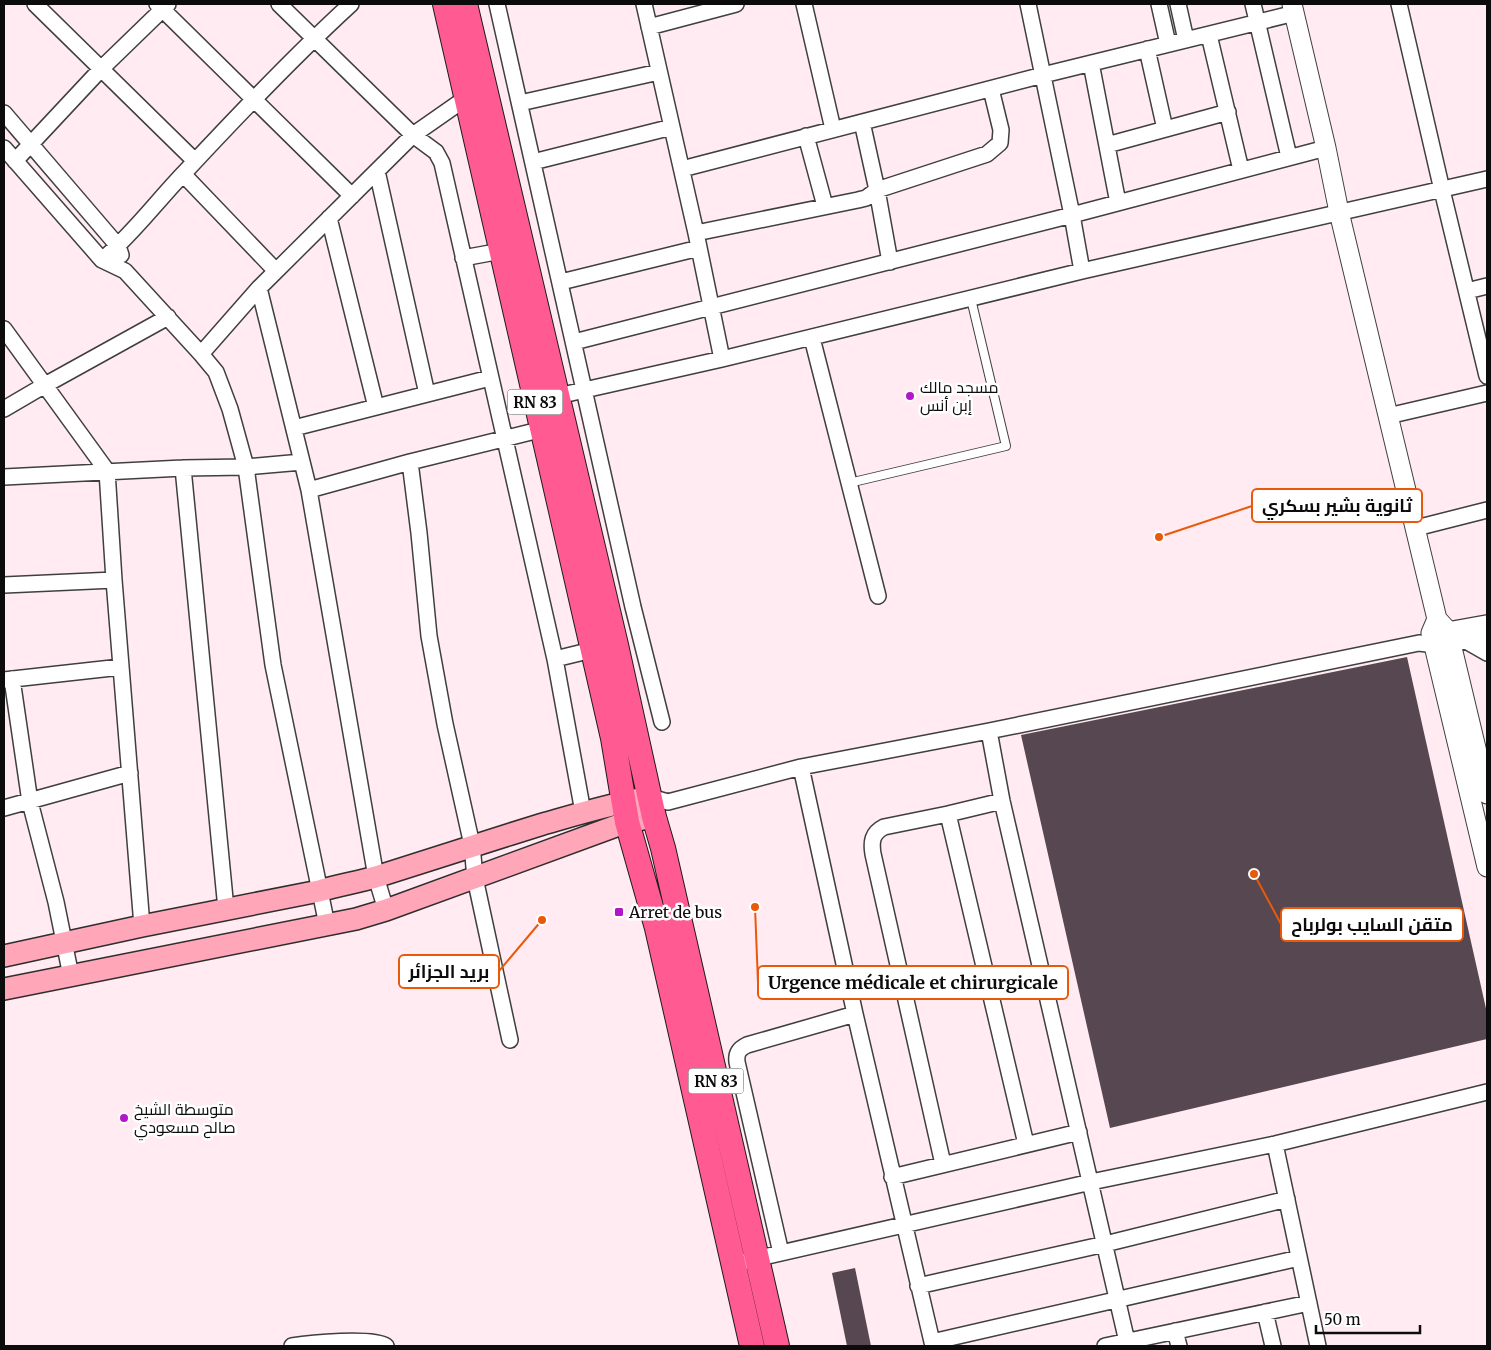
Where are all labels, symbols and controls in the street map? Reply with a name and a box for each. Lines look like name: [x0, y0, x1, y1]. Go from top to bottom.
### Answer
place label: مسجد مالك إبن أنس: [920, 377, 999, 416]
road number: RN 83: [508, 390, 562, 414]
marker: مسجد مالك إبن أنس: [904, 390, 916, 402]
callout: ثانوية بشير بسكري: [1252, 489, 1422, 522]
text: ثانوية بشير بسكري: [1262, 494, 1412, 520]
place label: Arret de bus: [628, 902, 722, 922]
marker: Arret de bus: [613, 906, 625, 918]
callout: متقن السايب بولرباح: [1281, 908, 1463, 941]
text: متقن السايب بولرباح: [1291, 913, 1453, 937]
callout: بريد الجزائر: [399, 955, 499, 988]
text: بريد الجزائر: [408, 960, 489, 983]
callout: Urgence médicale et chirurgicale: [758, 966, 1068, 999]
text: Urgence médicale et chirurgicale: [768, 971, 1058, 994]
road number: RN 83: [688, 1068, 744, 1094]
place label: متوسطة الشيخ صالح مسعودي: [134, 1099, 236, 1141]
marker: متوسطة الشيخ صالح مسعودي: [118, 1112, 130, 1124]
scale bar: [1316, 1302, 1420, 1334]
text: 50 m: [1324, 1310, 1361, 1329]

